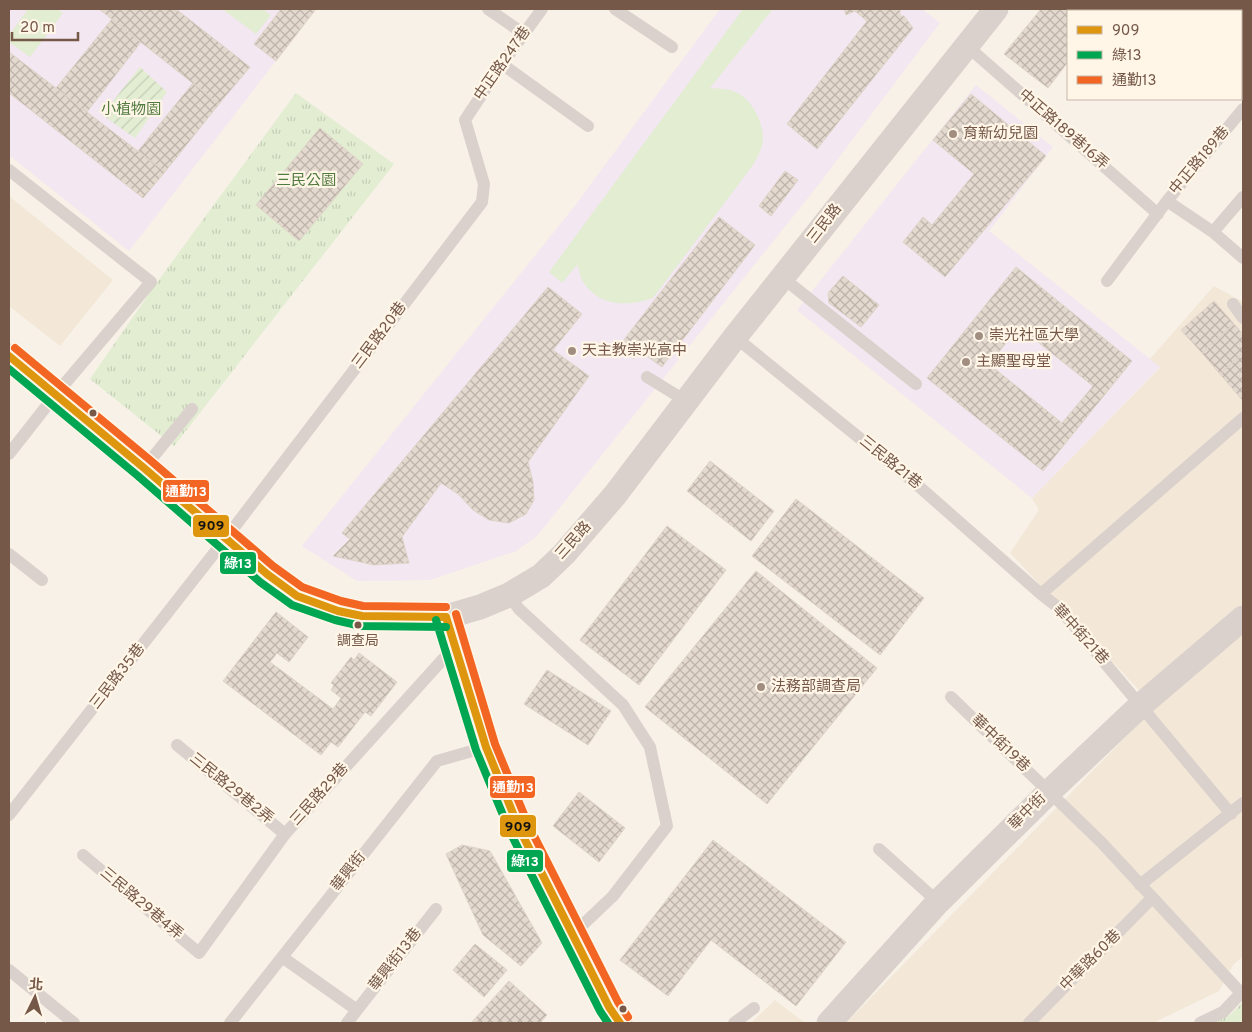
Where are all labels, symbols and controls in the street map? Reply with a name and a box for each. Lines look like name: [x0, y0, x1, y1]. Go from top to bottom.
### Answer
scale bar: [12, 10, 79, 42]
legend: [1067, 10, 1242, 100]
text: 20 m: [20, 19, 55, 38]
text: 909: [1112, 22, 1139, 41]
street label: 中正路247巷: [471, 23, 535, 105]
text: 綠13: [1112, 47, 1142, 66]
text: 通勤13: [1112, 72, 1157, 91]
street label: 中正路189巷16弄: [1014, 86, 1112, 174]
park label: 小植物園: [101, 100, 161, 120]
street label: 中正路189巷: [1166, 123, 1234, 199]
place label: 育新幼兒園: [963, 125, 1038, 144]
marker: 育新幼兒園: [947, 128, 959, 140]
park label: 三民公園: [276, 172, 336, 191]
street label: 三民路: [804, 200, 846, 248]
street label: 三民路20巷: [349, 299, 411, 373]
place label: 崇光社區大學: [989, 327, 1079, 346]
marker: 崇光社區大學: [973, 330, 985, 342]
place label: 天主教崇光高中: [582, 342, 687, 361]
marker: 天主教崇光高中: [566, 345, 578, 357]
place label: 主顯聖母堂: [976, 353, 1051, 372]
marker: 主顯聖母堂: [960, 356, 972, 368]
unlabelled marker: [88, 408, 98, 418]
street label: 三民路21巷: [855, 432, 925, 494]
line badge: 通勤13: [162, 479, 210, 503]
text: 通勤13: [165, 484, 207, 501]
line badge: 909: [192, 514, 230, 538]
text: 909: [198, 518, 224, 535]
street label: 三民路: [552, 518, 596, 564]
line badge: 綠13: [219, 551, 257, 575]
text: 綠13: [224, 555, 252, 573]
street label: 華中街21巷: [1048, 601, 1112, 669]
marker: 調查局: [353, 620, 363, 630]
place label: 調查局: [337, 633, 379, 650]
street label: 三民路35巷: [86, 640, 150, 714]
place label: 法務部調查局: [771, 678, 861, 697]
marker: 法務部調查局: [755, 681, 767, 693]
street label: 華中街19巷: [967, 711, 1033, 777]
street label: 三民路29巷2弄: [185, 749, 277, 829]
street label: 三民路29巷: [287, 760, 353, 830]
line badge: 通勤13: [489, 775, 536, 799]
text: 通勤13: [492, 780, 534, 797]
street label: 華中街: [1005, 789, 1051, 835]
line badge: 909: [499, 814, 537, 838]
text: 909: [505, 819, 531, 836]
street label: 華興街: [328, 848, 370, 896]
line badge: 綠13: [506, 849, 544, 873]
text: 綠13: [511, 853, 539, 871]
street label: 三民路29巷4弄: [96, 864, 186, 944]
street label: 華興街13巷: [366, 925, 426, 995]
street label: 中華路60巷: [1056, 926, 1126, 996]
north arrow: [10, 972, 60, 1022]
text: 北: [28, 976, 44, 995]
unlabelled marker: [618, 1004, 628, 1014]

